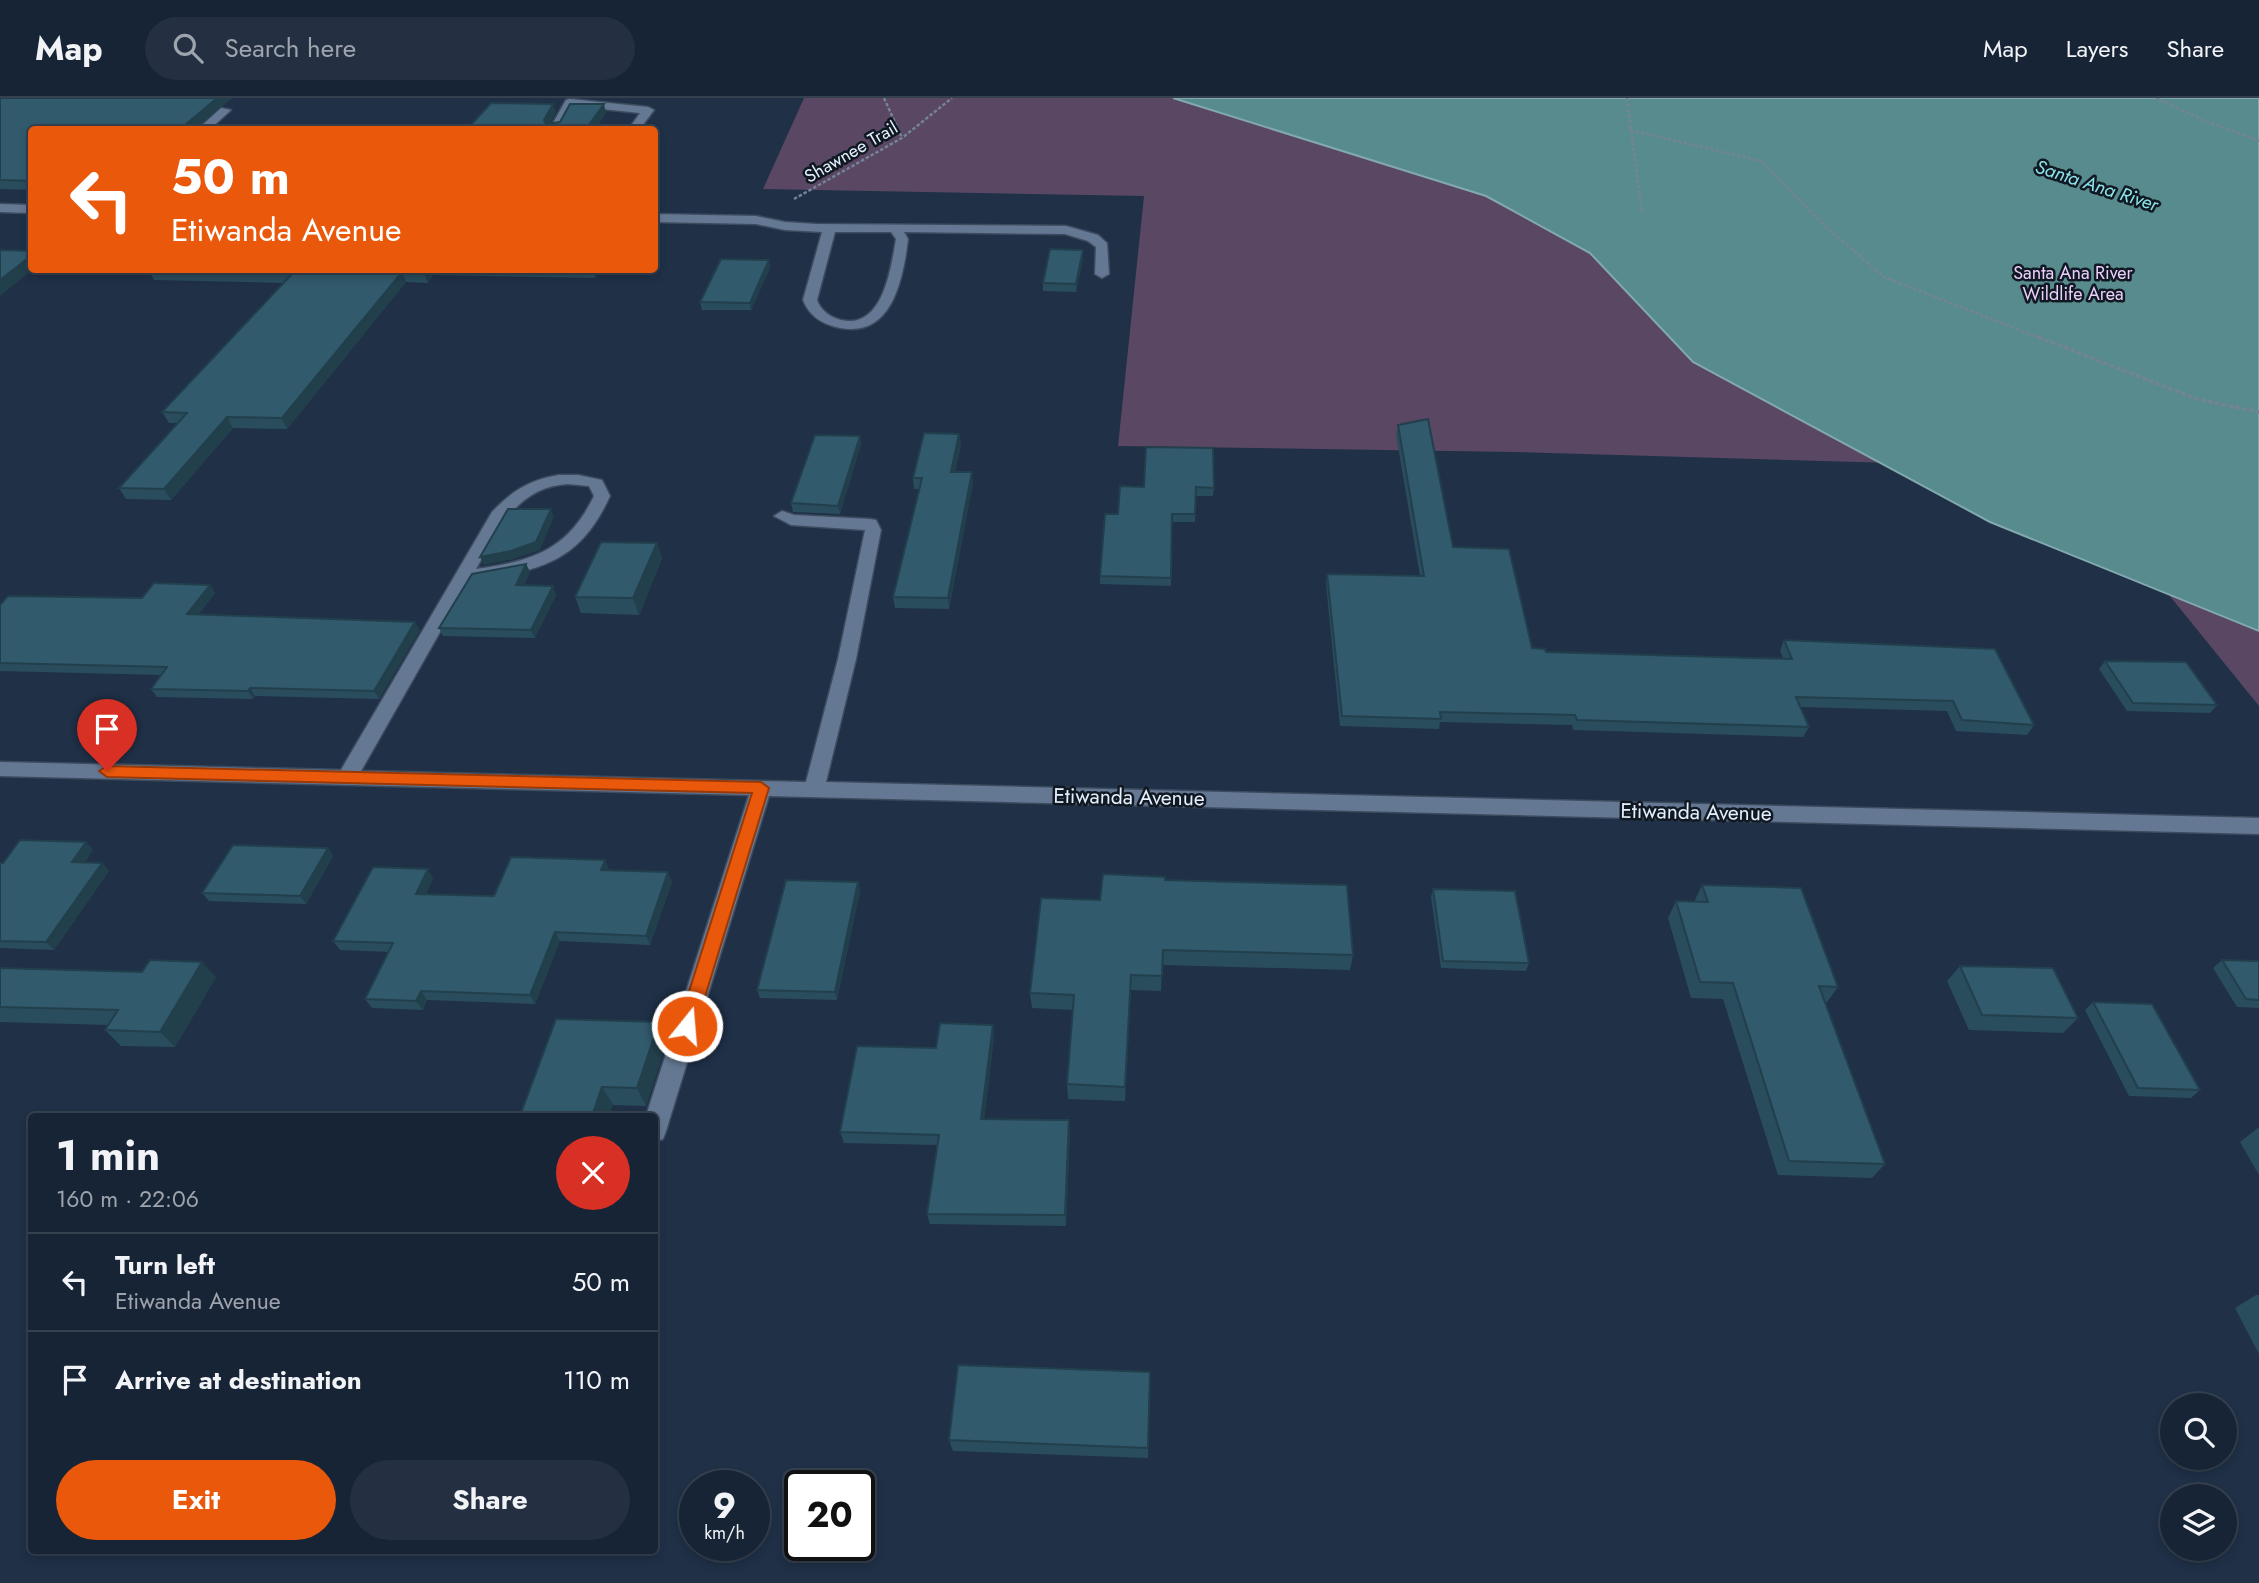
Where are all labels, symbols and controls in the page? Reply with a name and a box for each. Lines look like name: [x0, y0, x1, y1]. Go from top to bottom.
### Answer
search box: [145, 17, 635, 80]
text: Map: [35, 25, 103, 72]
icon: search: [169, 29, 207, 67]
text: Search here: [225, 29, 356, 67]
text: Map: [1983, 31, 2028, 66]
text: Layers: [2066, 31, 2128, 66]
text: Share: [2166, 31, 2224, 66]
street label: Shawnee Trail: [799, 115, 903, 189]
text: 50 m: [171, 142, 290, 212]
water label: Santa Ana River: [2032, 153, 2163, 219]
icon: left: [56, 154, 147, 245]
text: Etiwanda Avenue: [171, 207, 401, 253]
park label: Santa Ana River Wildlife Area: [2013, 260, 2134, 307]
pin: [77, 699, 137, 771]
icon: arrive: [88, 710, 126, 748]
street label: Etiwanda Avenue: [1053, 781, 1205, 813]
street label: Etiwanda Avenue: [1620, 796, 1772, 828]
position arrow: [650, 989, 724, 1063]
text: 1 min: [56, 1125, 160, 1186]
button: close: [556, 1136, 630, 1210]
text: 160 m · 22:06: [56, 1182, 199, 1216]
text: Turn left: [115, 1246, 215, 1284]
icon: left: [56, 1263, 94, 1301]
text: 50 m: [572, 1263, 630, 1301]
text: Etiwanda Avenue: [115, 1284, 281, 1318]
icon: arrive: [56, 1361, 94, 1399]
text: Arrive at destination: [115, 1361, 362, 1399]
text: 110 m: [563, 1361, 630, 1399]
map controls: [2160, 1393, 2237, 1561]
button: search: [2160, 1393, 2237, 1470]
button: Exit: [56, 1460, 336, 1540]
button: Share: [350, 1460, 630, 1540]
speed limit sign: 20: [784, 1470, 875, 1561]
text: 9: [713, 1481, 736, 1531]
button: layers: [2160, 1484, 2237, 1561]
text: km/h: [704, 1520, 745, 1546]

